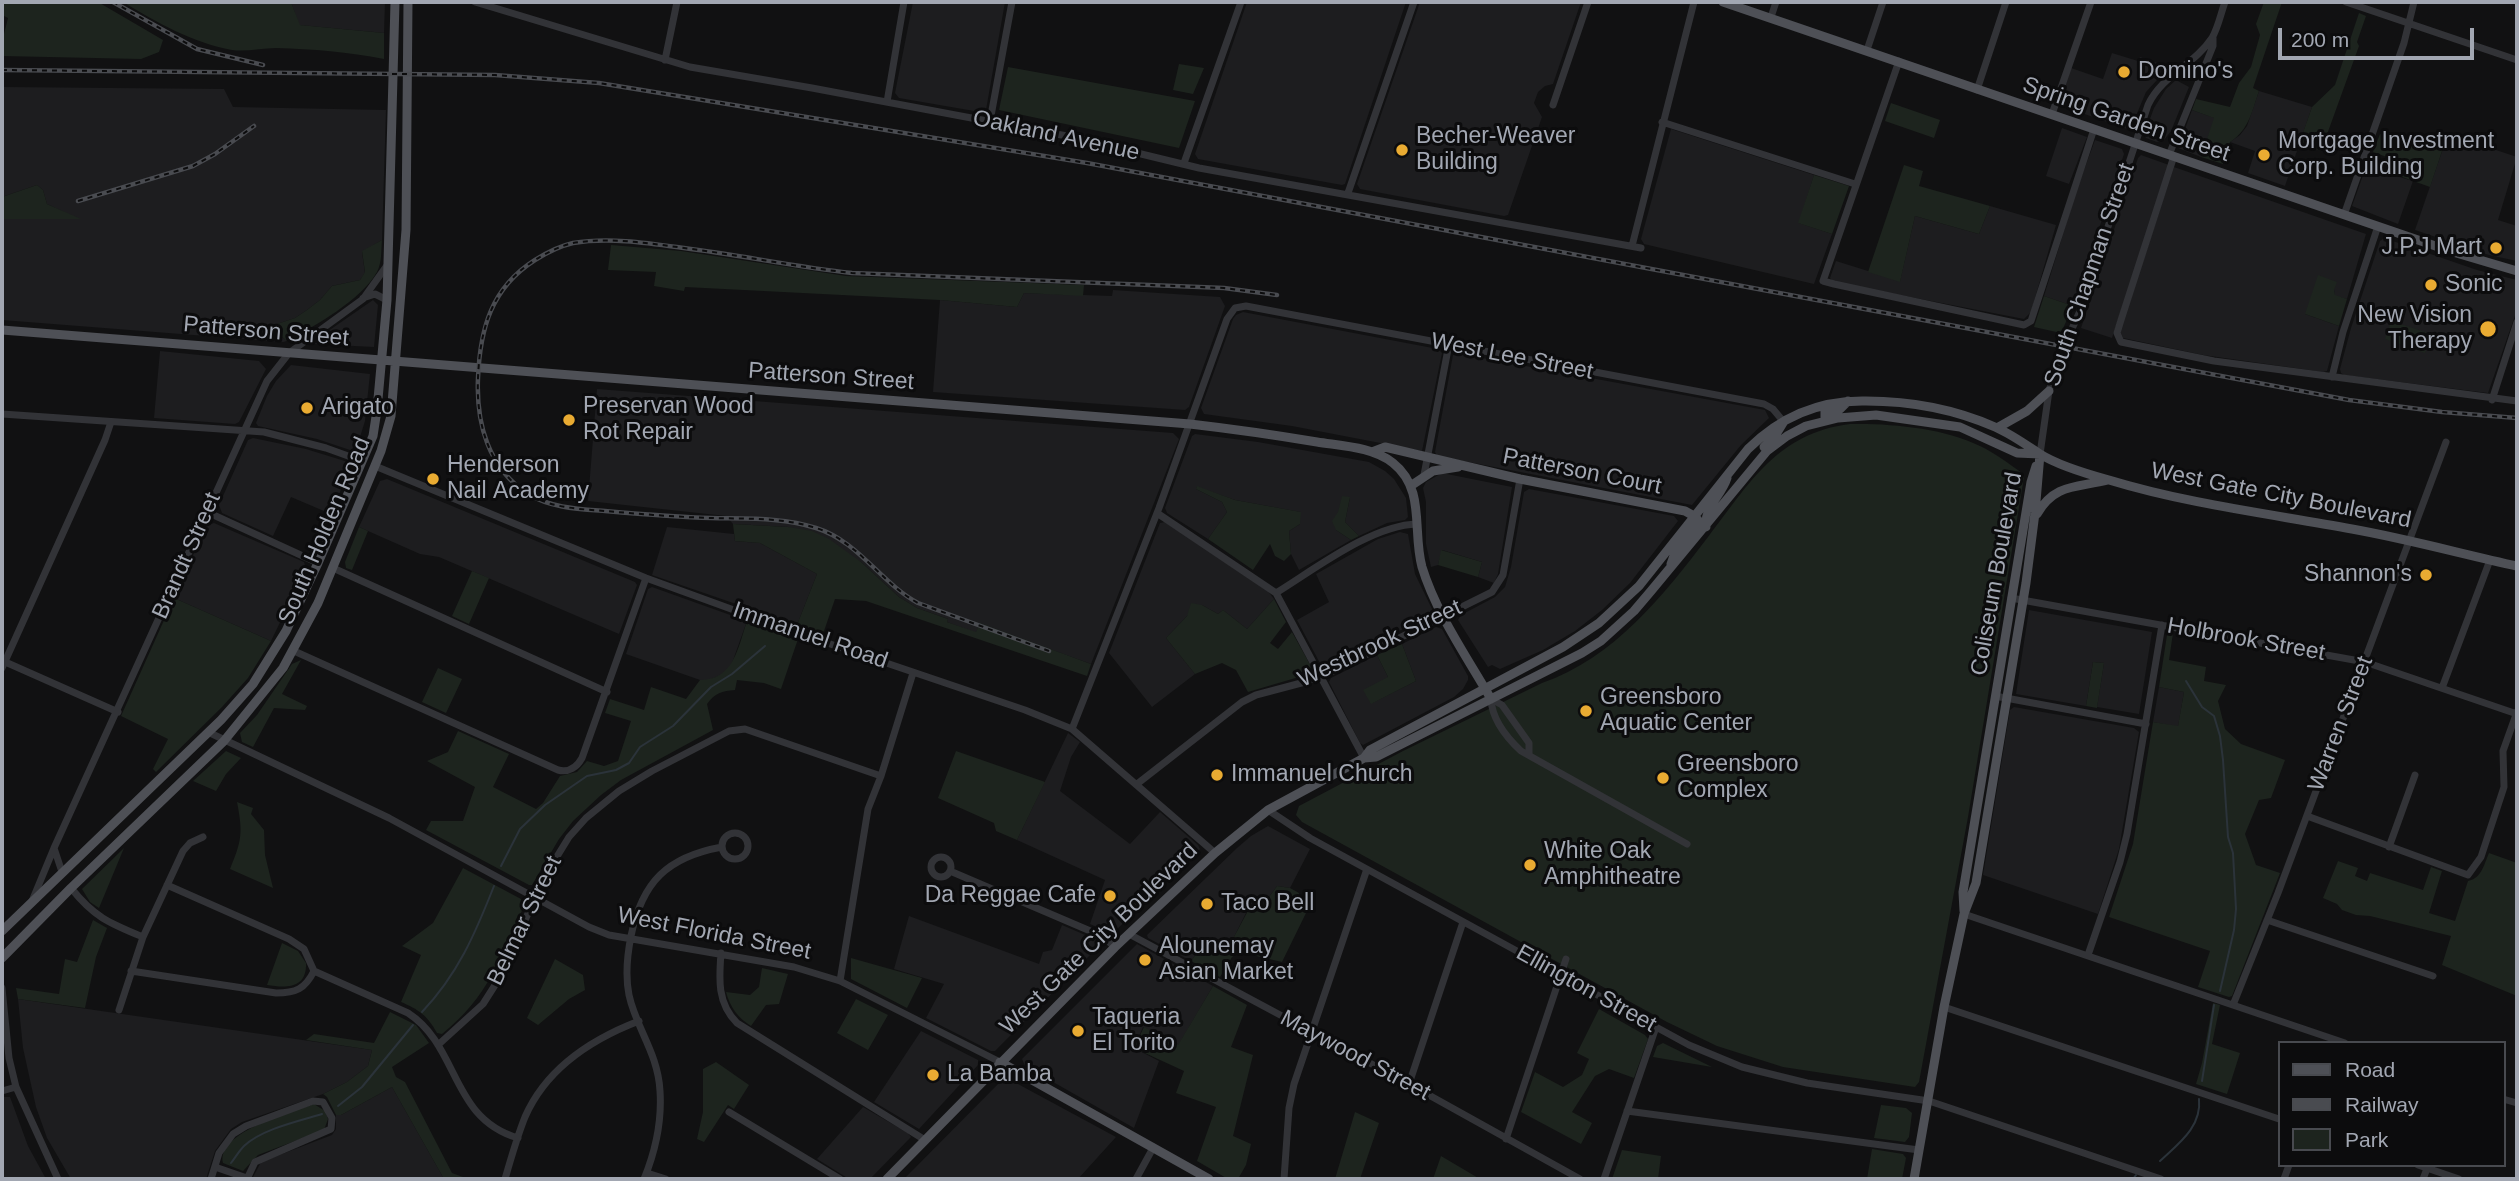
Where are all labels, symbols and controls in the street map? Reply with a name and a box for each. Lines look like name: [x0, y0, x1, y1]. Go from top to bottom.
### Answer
scale bar: [2281, 14, 2477, 58]
text: 200 m: [2291, 28, 2349, 51]
place label: Domino's: [2138, 58, 2233, 86]
marker: Domino's: [2116, 64, 2132, 80]
street label: Spring Garden Street: [2019, 72, 2233, 168]
street label: Oakland Avenue: [970, 105, 1142, 167]
place label: Becher-Weaver Building: [1416, 123, 1575, 177]
place label: Mortgage Investment Corp. Building: [2278, 128, 2494, 182]
marker: Becher-Weaver Building: [1394, 142, 1410, 158]
marker: Mortgage Investment Corp. Building: [2256, 147, 2272, 163]
street label: South Chapman Street: [2039, 160, 2141, 390]
place label: J.P.J Mart: [2381, 234, 2482, 262]
marker: J.P.J Mart: [2488, 240, 2504, 256]
place label: Sonic: [2445, 271, 2503, 299]
marker: Sonic: [2423, 277, 2439, 293]
place label: New Vision Therapy: [2357, 302, 2472, 356]
street label: Patterson Street: [182, 311, 350, 353]
marker: New Vision Therapy: [2478, 319, 2498, 339]
street label: West Lee Street: [1429, 328, 1595, 386]
street label: Patterson Street: [747, 357, 915, 397]
place label: Preservan Wood Rot Repair: [583, 393, 754, 447]
place label: Arigato: [321, 394, 394, 422]
marker: Arigato: [299, 400, 315, 416]
marker: Preservan Wood Rot Repair: [561, 412, 577, 428]
street label: South Holden Road: [273, 433, 377, 629]
street label: Patterson Court: [1500, 443, 1664, 501]
place label: Henderson Nail Academy: [447, 452, 589, 506]
street label: West Gate City Boulevard: [2149, 457, 2413, 535]
street label: Coliseum Boulevard: [1966, 470, 2028, 678]
marker: Henderson Nail Academy: [425, 471, 441, 487]
street label: Brandt Street: [147, 488, 227, 624]
place label: Shannon's: [2304, 561, 2412, 589]
marker: Shannon's: [2418, 567, 2434, 583]
street label: Westbrook Street: [1294, 594, 1466, 694]
street label: Immanuel Road: [729, 597, 891, 675]
street label: Holbrook Street: [2165, 613, 2327, 667]
street label: Warren Street: [2303, 653, 2379, 795]
place label: Greensboro Aquatic Center: [1600, 684, 1752, 738]
marker: Greensboro Aquatic Center: [1578, 703, 1594, 719]
place label: Greensboro Complex: [1677, 751, 1798, 805]
place label: Immanuel Church: [1231, 761, 1413, 789]
marker: Immanuel Church: [1209, 767, 1225, 783]
marker: Greensboro Complex: [1655, 770, 1671, 786]
street label: West Gate City Boulevard: [994, 837, 1204, 1041]
place label: White Oak Amphitheatre: [1544, 838, 1681, 892]
street label: Belmar Street: [482, 852, 568, 990]
marker: White Oak Amphitheatre: [1522, 857, 1538, 873]
place label: Da Reggae Cafe: [925, 882, 1096, 910]
marker: Da Reggae Cafe: [1102, 888, 1118, 904]
place label: Taco Bell: [1221, 890, 1314, 918]
marker: Taco Bell: [1199, 896, 1215, 912]
street label: West Florida Street: [615, 902, 813, 966]
place label: Alounemay Asian Market: [1159, 933, 1293, 987]
street label: Ellington Street: [1511, 939, 1661, 1039]
marker: Alounemay Asian Market: [1137, 952, 1153, 968]
place label: Taqueria El Torito: [1092, 1004, 1180, 1058]
street label: Maywood Street: [1275, 1005, 1435, 1107]
marker: Taqueria El Torito: [1070, 1023, 1086, 1039]
legend: [2278, 1041, 2505, 1167]
text: Road: [2345, 1058, 2395, 1081]
place label: La Bamba: [947, 1061, 1052, 1089]
marker: La Bamba: [925, 1067, 941, 1083]
text: Railway: [2345, 1093, 2419, 1116]
text: Park: [2345, 1128, 2388, 1151]

